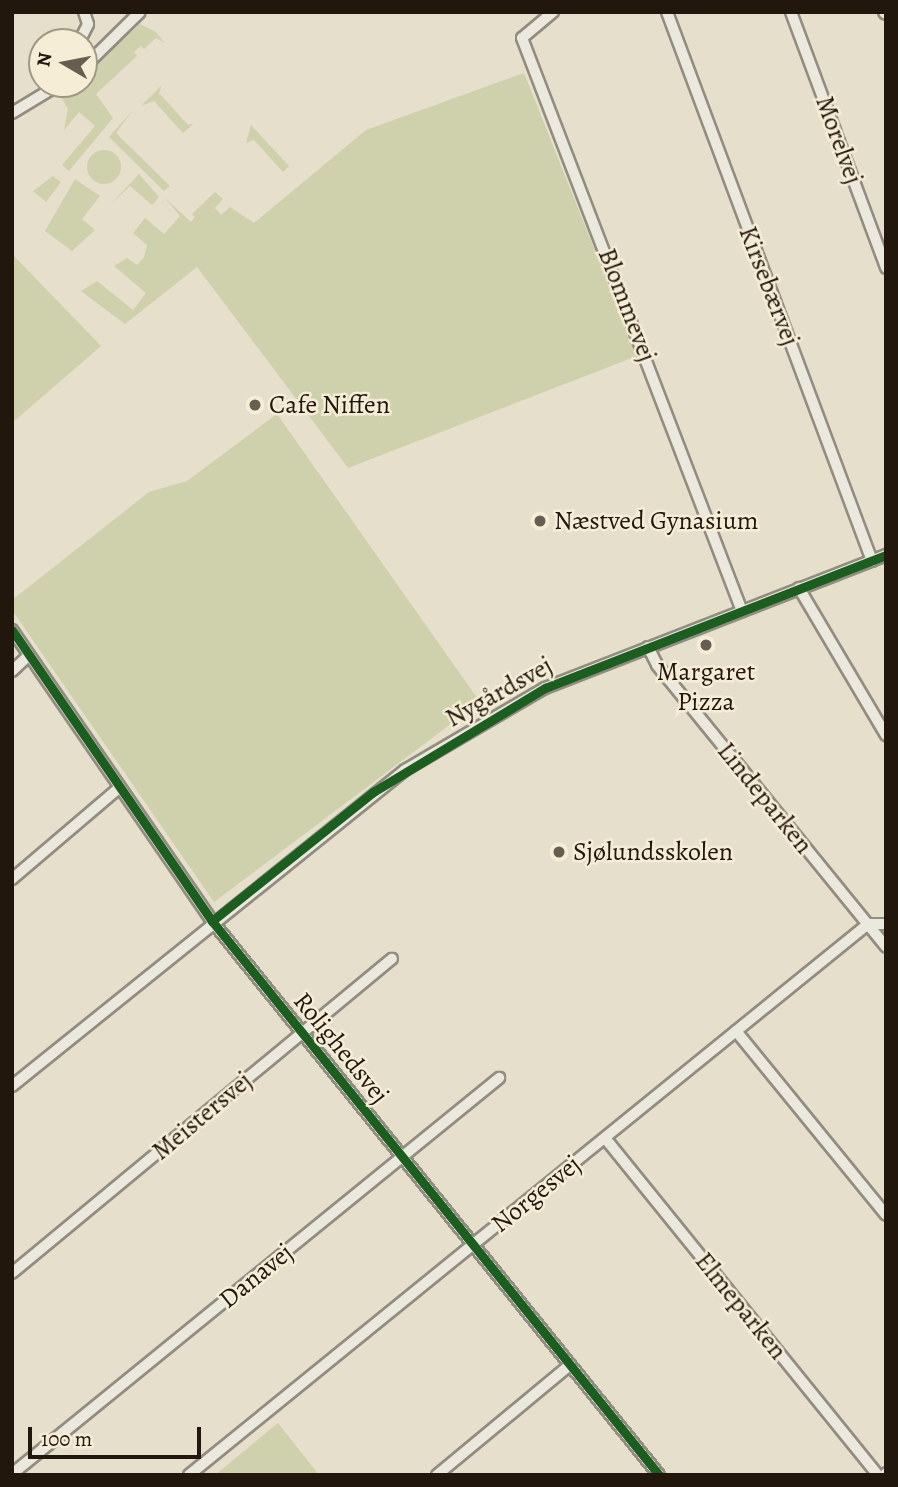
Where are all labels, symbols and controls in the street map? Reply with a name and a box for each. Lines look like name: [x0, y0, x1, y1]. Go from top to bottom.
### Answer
north arrow: [28, 28, 98, 98]
text: N: [30, 51, 58, 69]
street label: Morelvej: [809, 92, 869, 188]
street label: Kirsebærvej: [732, 222, 806, 350]
street label: Blommevej: [591, 244, 663, 366]
place label: Cafe Niffen: [269, 389, 390, 421]
marker: Cafe Niffen: [247, 397, 263, 413]
place label: Næstved Gynasium: [554, 505, 758, 537]
marker: Næstved Gynasium: [532, 513, 548, 529]
marker: Margaret Pizza: [698, 637, 714, 653]
street label: Nygårdsvej: [440, 650, 558, 734]
place label: Margaret Pizza: [657, 656, 755, 718]
street label: Lindeparken: [711, 736, 819, 860]
place label: Sjølundsskolen: [573, 836, 733, 868]
marker: Sjølundsskolen: [551, 844, 567, 860]
street label: Rolighedsvej: [287, 986, 395, 1110]
street label: Meistersvej: [146, 1065, 258, 1167]
street label: Norgesvej: [485, 1149, 587, 1239]
street label: Danavej: [213, 1237, 299, 1315]
street label: Elmeparken: [688, 1246, 794, 1366]
scale bar: [32, 1414, 205, 1458]
text: 100 m: [41, 1425, 92, 1453]

